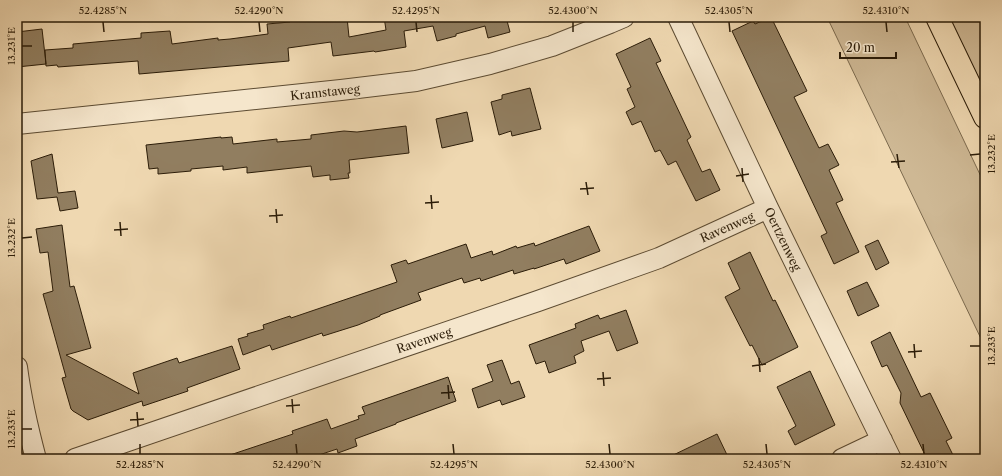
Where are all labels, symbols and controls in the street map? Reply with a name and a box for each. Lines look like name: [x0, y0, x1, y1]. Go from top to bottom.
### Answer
text: 52.4285°N: [79, 4, 127, 17]
text: 52.4290°N: [234, 4, 284, 17]
text: 52.4295°N: [392, 4, 440, 17]
text: 52.4300°N: [548, 4, 598, 17]
text: 52.4305°N: [705, 4, 753, 17]
text: 52.4310°N: [862, 4, 910, 17]
text: 13.231°E: [5, 27, 18, 65]
scale bar: [840, 34, 896, 60]
text: 20 m: [846, 40, 875, 55]
street label: Kramstaweg: [289, 81, 361, 103]
text: 13.232°E: [985, 134, 998, 174]
street label: Oertzenweg: [761, 205, 805, 274]
street label: Ravenweg: [698, 208, 757, 246]
text: 13.232°E: [5, 218, 18, 258]
street label: Ravenweg: [394, 323, 454, 356]
text: 13.233°E: [985, 326, 998, 366]
text: 13.233°E: [5, 409, 18, 449]
text: 52.4285°N: [116, 458, 164, 471]
text: 52.4290°N: [272, 458, 322, 471]
text: 52.4295°N: [430, 458, 478, 471]
text: 52.4300°N: [585, 458, 635, 471]
text: 52.4305°N: [743, 458, 791, 471]
text: 52.4310°N: [900, 458, 948, 471]

